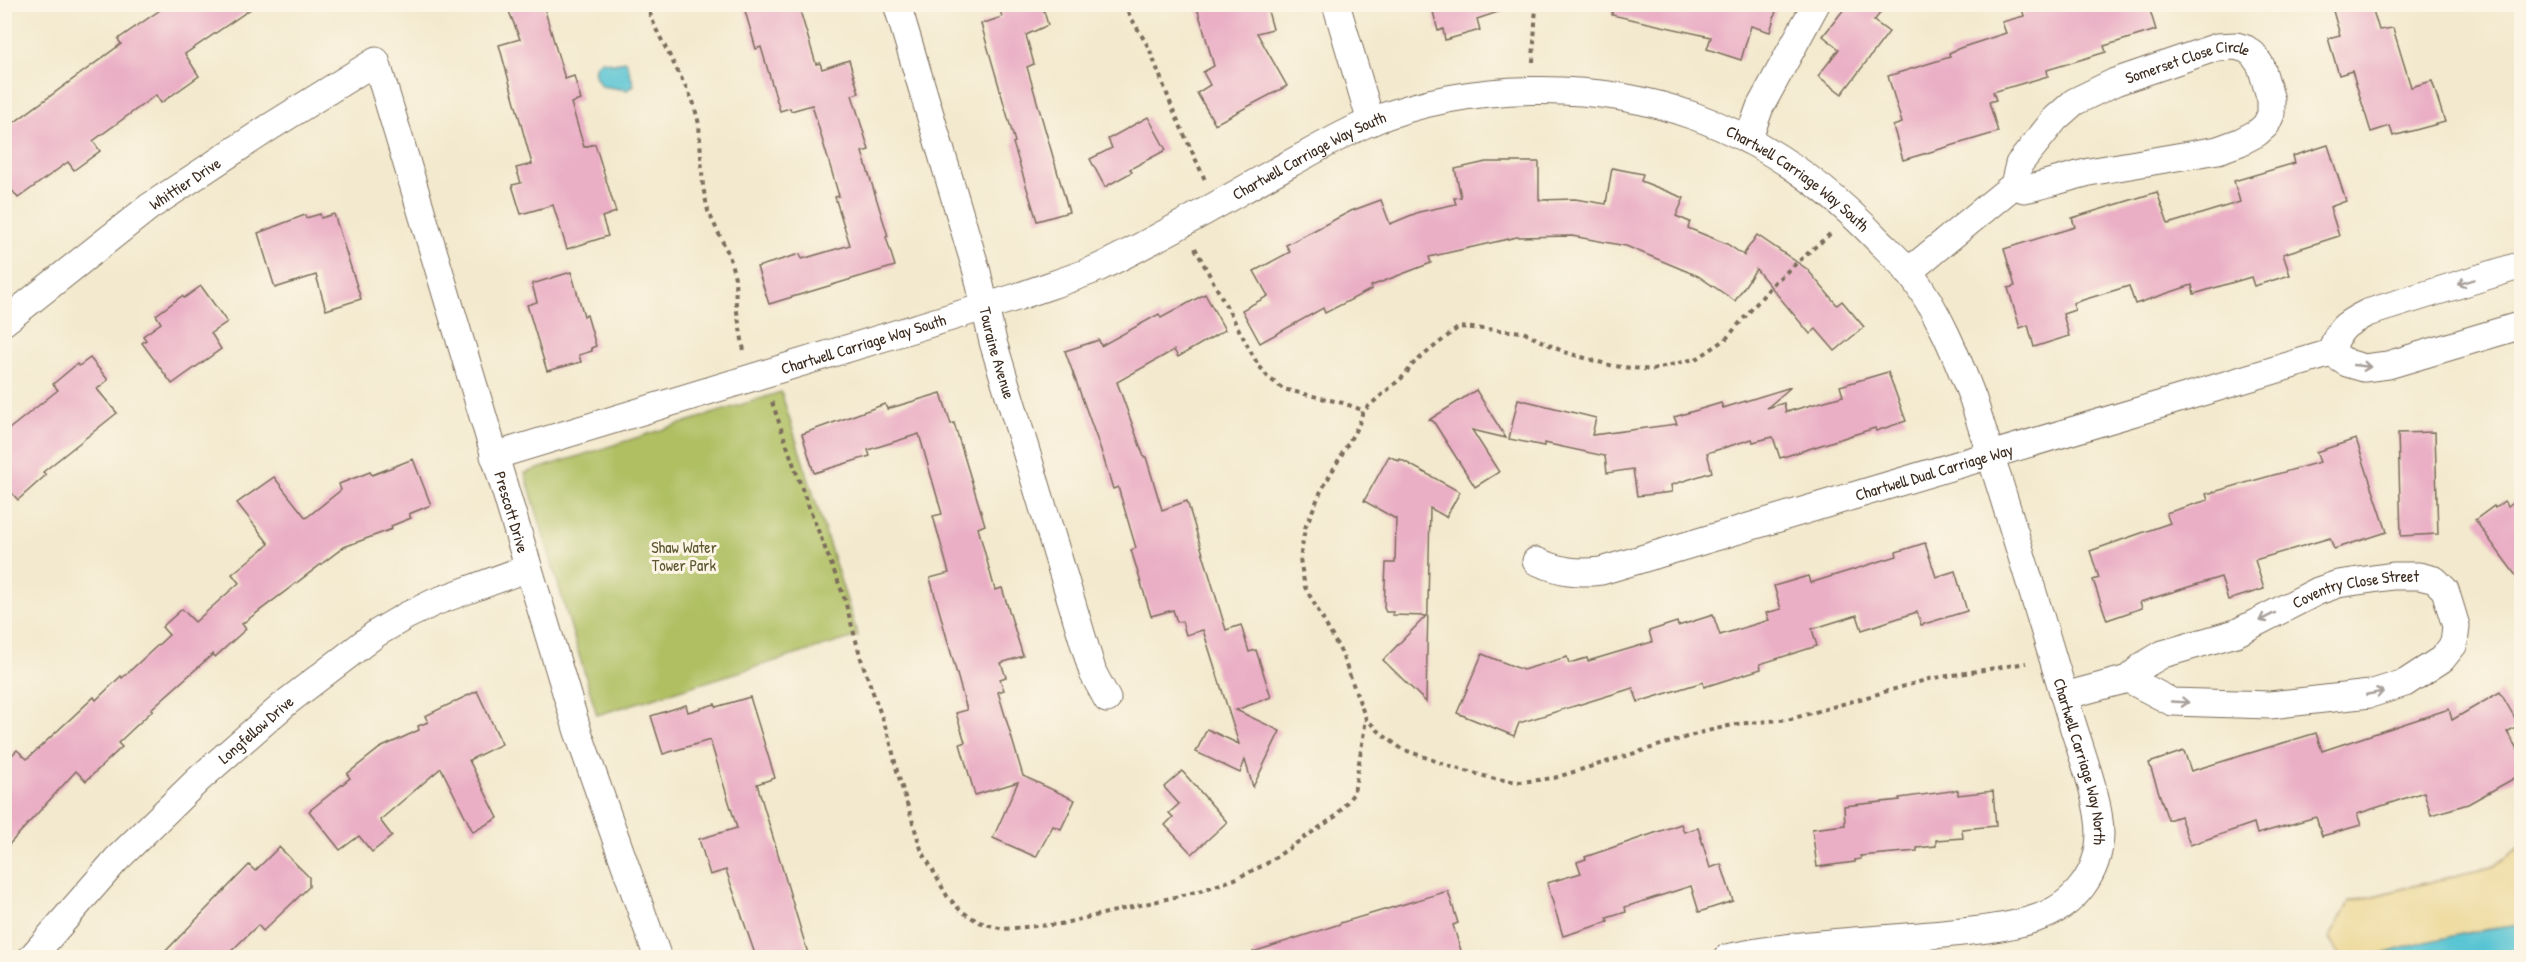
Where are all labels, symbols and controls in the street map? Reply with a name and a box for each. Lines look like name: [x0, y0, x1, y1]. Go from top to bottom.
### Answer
street label: Somerset Close Circle: [2122, 35, 2256, 89]
street label: Chartwell Carriage Way South: [1228, 106, 1389, 205]
street label: Chartwell Carriage Way South: [1723, 120, 1874, 236]
street label: Whittier Drive: [145, 151, 225, 215]
one-way arrow: [2457, 277, 2476, 288]
street label: Touraine Avenue: [974, 305, 1021, 402]
street label: Chartwell Carriage Way South: [778, 308, 949, 379]
one-way arrow: [2352, 361, 2371, 372]
street label: Chartwell Dual Carriage Way: [1852, 438, 2016, 506]
street label: Prescott Drive: [489, 469, 535, 556]
park label: Shaw Water Tower Park: [651, 536, 717, 576]
street label: Coventry Close Street: [2288, 565, 2419, 613]
one-way arrow: [2259, 612, 2277, 624]
street label: Chartwell Carriage Way North: [2048, 675, 2111, 847]
one-way arrow: [2364, 687, 2384, 698]
street label: Longfellow Drive: [213, 690, 298, 768]
one-way arrow: [2170, 697, 2190, 708]

